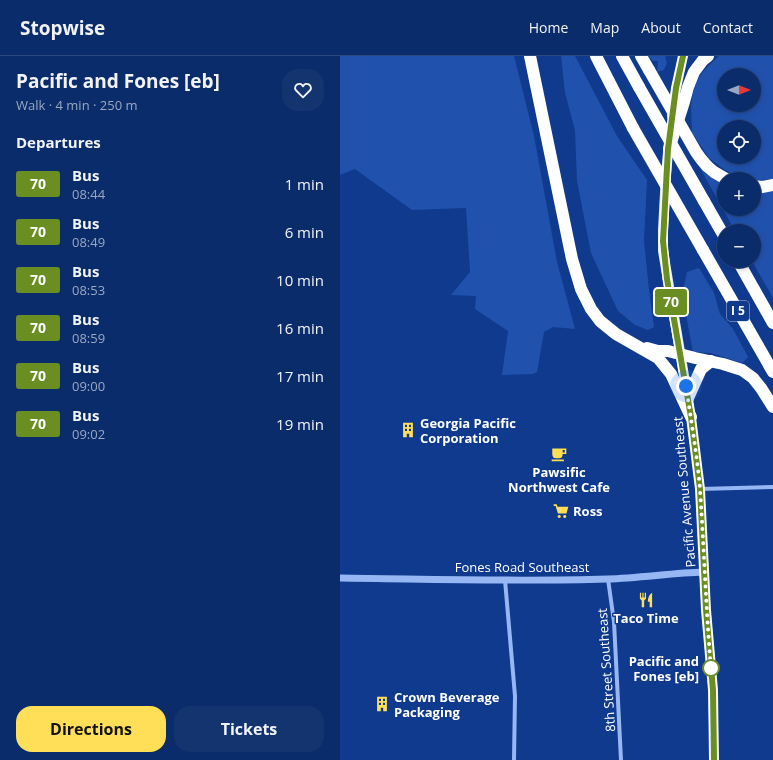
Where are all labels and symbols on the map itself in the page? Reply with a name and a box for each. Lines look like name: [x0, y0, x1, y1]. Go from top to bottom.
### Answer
north arrow: [717, 68, 761, 112]
line badge: 70: [653, 289, 689, 315]
road number: I 5: [727, 301, 749, 321]
your location: [676, 376, 696, 396]
place label: Georgia Pacific Corporation: [420, 414, 516, 447]
street label: Pacific Avenue Southeast: [668, 415, 700, 568]
building icon: Georgia Pacific Corporation: [399, 421, 417, 439]
cafe icon: Pawsific Northwest Cafe: [550, 445, 568, 463]
place label: Pawsific Northwest Cafe: [508, 463, 610, 496]
supermarket icon: Ross: [552, 502, 570, 520]
place label: Ross: [573, 502, 603, 520]
street label: Fones Road Southeast: [455, 558, 590, 576]
restaurant icon: Taco Time: [637, 591, 655, 609]
street label: 8th Street Southeast: [593, 607, 619, 732]
place label: Taco Time: [613, 609, 679, 627]
place label: Pacific and Fones [eb]: [629, 652, 699, 685]
marker: Pacific and Fones [eb]: [702, 659, 720, 677]
place label: Crown Beverage Packaging: [394, 688, 500, 721]
building icon: Crown Beverage Packaging: [373, 695, 391, 713]

